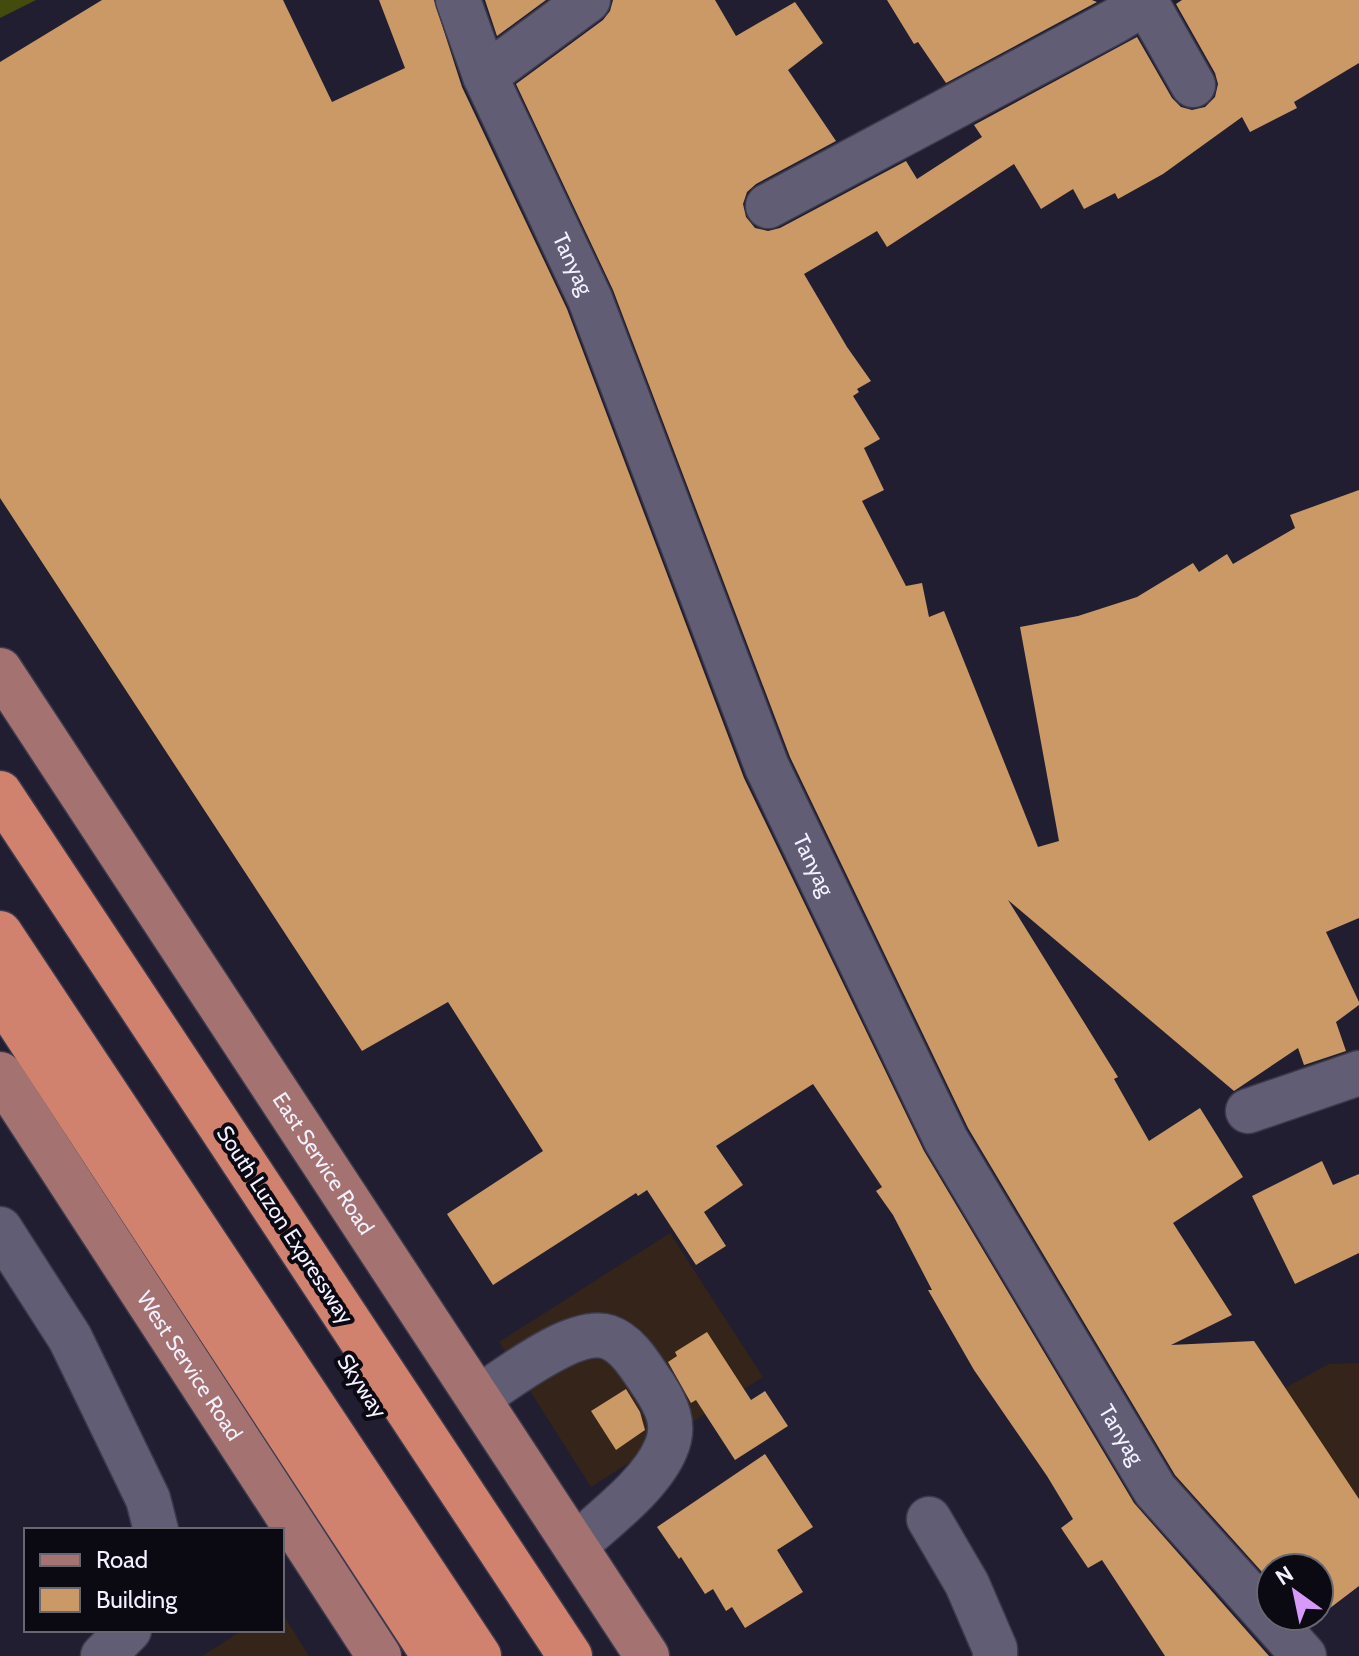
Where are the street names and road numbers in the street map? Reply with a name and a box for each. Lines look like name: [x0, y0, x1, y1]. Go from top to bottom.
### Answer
street label: Tanyag: [547, 228, 600, 300]
street label: Tanyag: [788, 829, 841, 901]
street label: East Service Road: [267, 1087, 380, 1240]
street label: South Luzon Expressway: [211, 1121, 359, 1329]
street label: West Service Road: [131, 1286, 248, 1446]
street label: Skyway: [331, 1349, 393, 1423]
street label: Tanyag: [1093, 1399, 1151, 1470]

